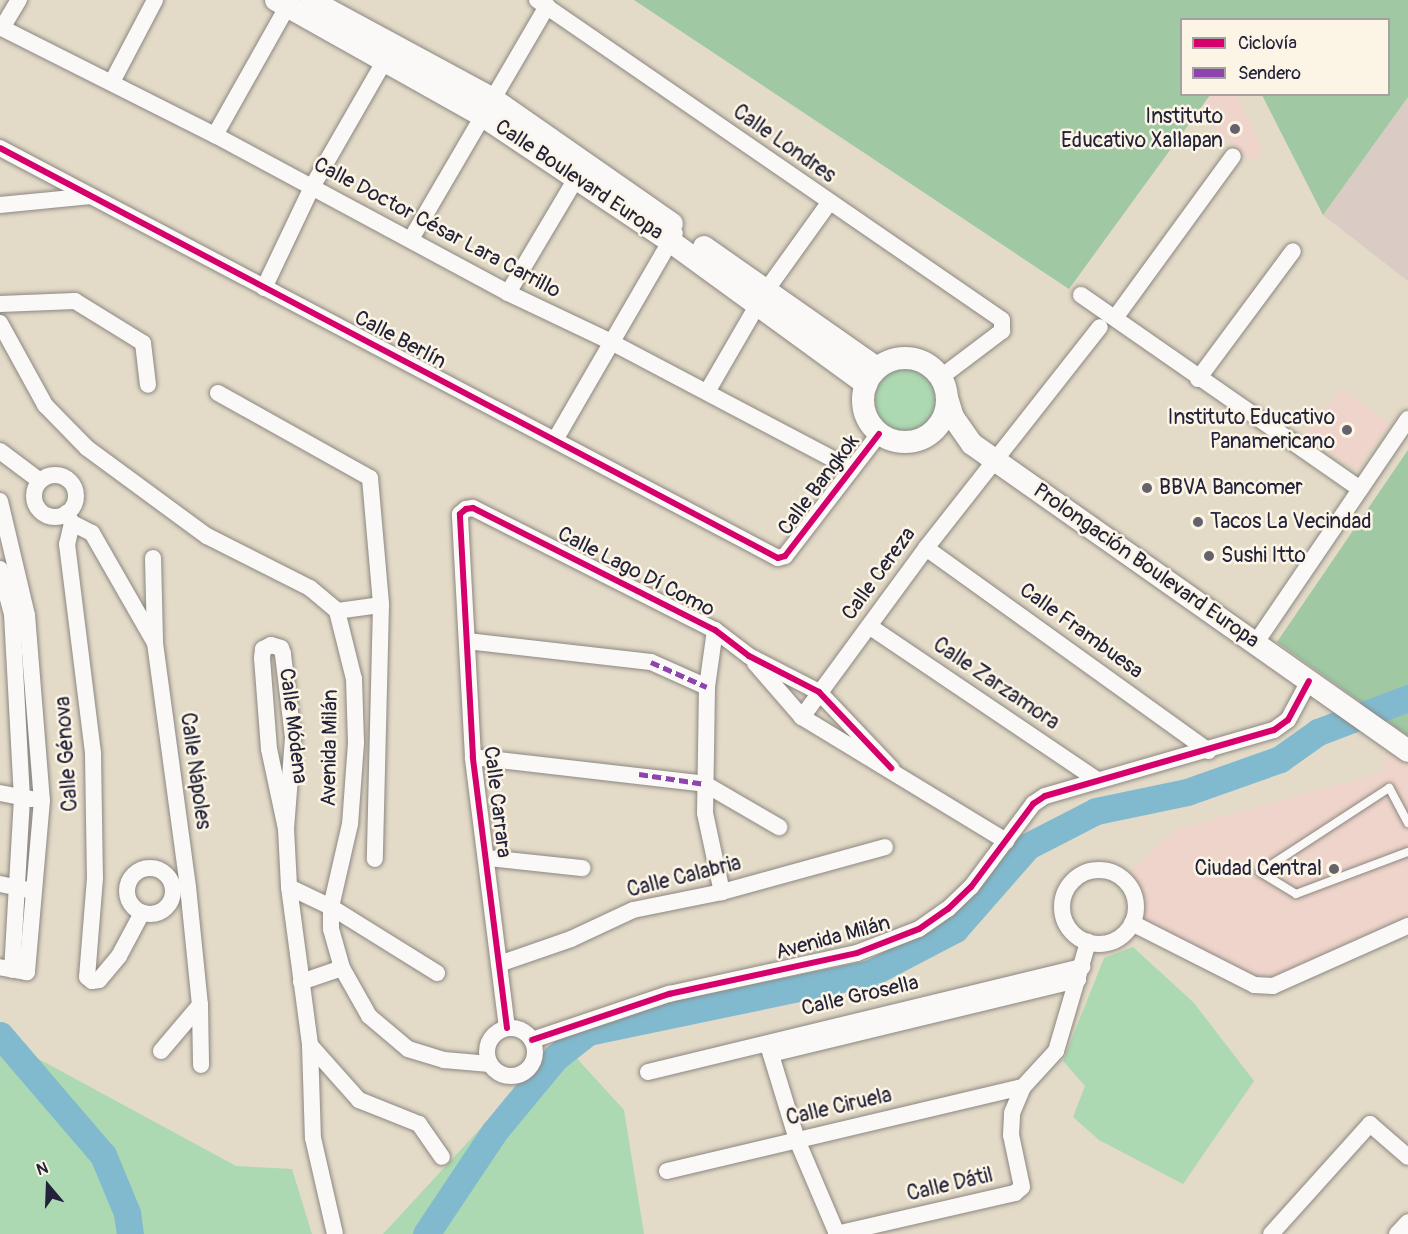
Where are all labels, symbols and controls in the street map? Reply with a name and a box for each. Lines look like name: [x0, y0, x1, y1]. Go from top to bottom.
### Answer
legend: [1180, 18, 1390, 96]
text: Ciclovía: [1238, 32, 1297, 55]
text: Sendero: [1238, 62, 1301, 85]
street label: Calle Londres: [728, 99, 840, 189]
place label: Instituto Educativo Xallapan: [1061, 104, 1223, 154]
street label: Calle Boulevard Europa: [490, 114, 668, 246]
marker: Instituto Educativo Xallapan: [1228, 122, 1242, 136]
street label: Calle Doctor César Lara Carrillo: [309, 152, 565, 304]
street label: Calle Berlín: [350, 305, 450, 375]
place label: Instituto Educativo Panamericano: [1168, 405, 1335, 455]
marker: Instituto Educativo Panamericano: [1340, 423, 1354, 437]
street label: Calle Bangkok: [773, 430, 865, 540]
place label: BBVA Bancomer: [1159, 475, 1303, 501]
street label: Prolongación Boulevard Europa: [1028, 478, 1264, 654]
marker: BBVA Bancomer: [1140, 481, 1154, 495]
place label: Tacos La Vecindad: [1210, 509, 1372, 535]
marker: Tacos La Vecindad: [1191, 515, 1205, 529]
street label: Calle Lago Dí Como: [553, 522, 719, 622]
street label: Calle Cereza: [837, 522, 921, 626]
place label: Sushi Itto: [1221, 543, 1306, 569]
marker: Sushi Itto: [1202, 549, 1216, 563]
street label: Calle Frambuesa: [1014, 578, 1148, 684]
street label: Calle Zarzamora: [928, 632, 1064, 736]
street label: Calle Módena: [273, 667, 313, 785]
street label: Avenida Milán: [316, 689, 344, 807]
street label: Calle Génova: [50, 696, 84, 812]
street label: Calle Nápoles: [174, 711, 216, 831]
street label: Calle Carrara: [478, 745, 516, 859]
street label: Calle Calabria: [624, 851, 744, 903]
place label: Ciudad Central: [1195, 856, 1322, 882]
marker: Ciudad Central: [1327, 862, 1341, 876]
street label: Avenida Milán: [773, 911, 893, 965]
street label: Calle Grosella: [799, 970, 921, 1022]
street label: Calle Ciruela: [784, 1083, 894, 1131]
north arrow: [18, 1156, 78, 1216]
text: N: [34, 1158, 51, 1180]
street label: Calle Dátil: [904, 1163, 996, 1207]

